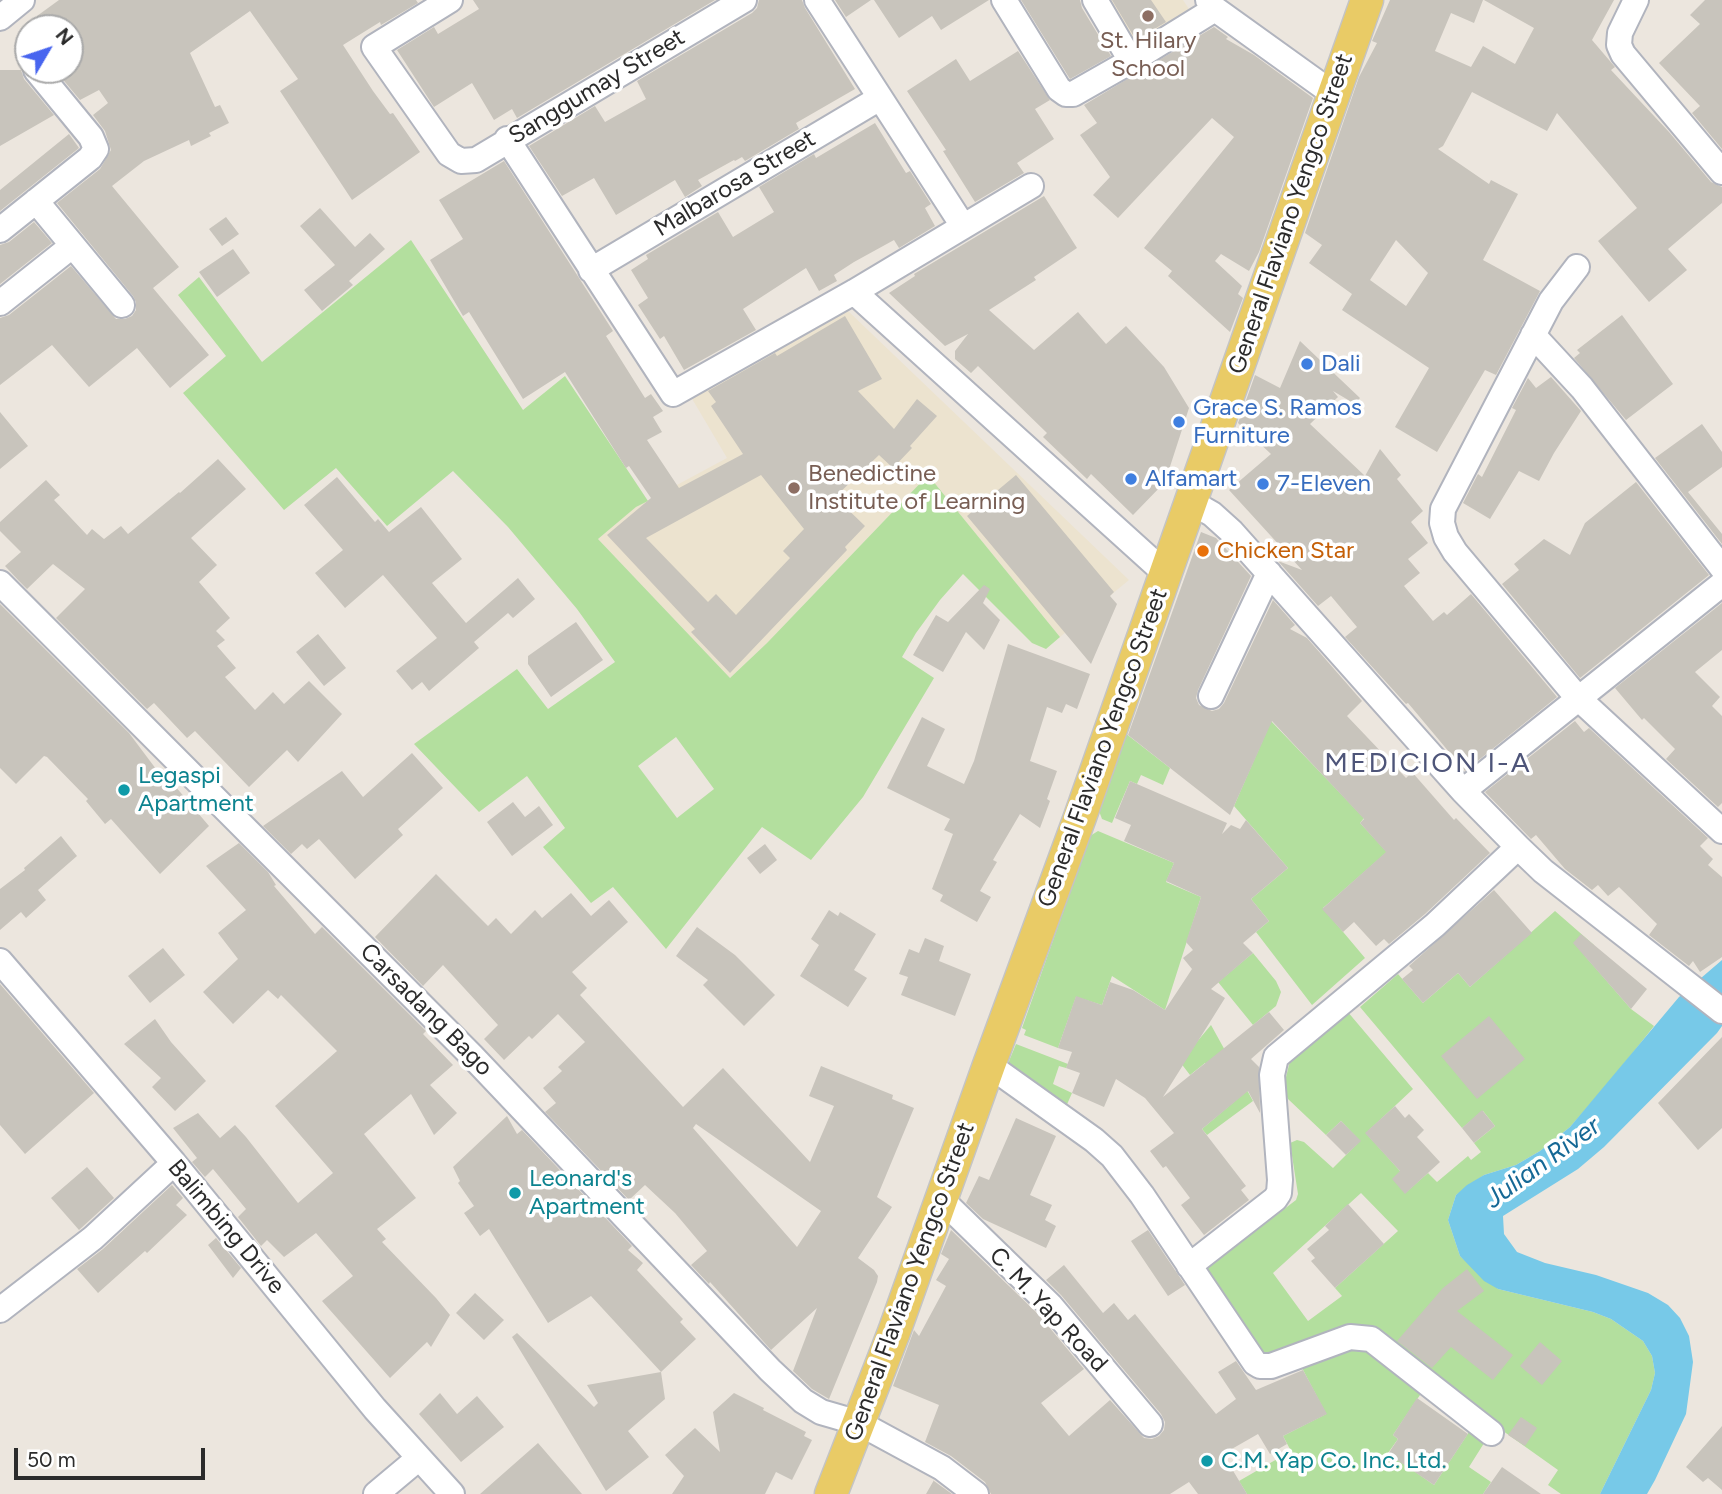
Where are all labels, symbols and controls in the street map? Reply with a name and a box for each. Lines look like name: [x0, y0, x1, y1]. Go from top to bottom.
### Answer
marker: St. Hilary School: [1140, 8, 1156, 24]
north arrow: [14, 14, 84, 84]
street label: Sanggumay Street: [504, 23, 690, 151]
text: N: [51, 24, 78, 50]
place label: St. Hilary School: [1100, 27, 1196, 83]
street label: General Flaviano Yengco Street: [1223, 50, 1359, 378]
street label: Malbarosa Street: [649, 125, 821, 243]
place label: Dali: [1321, 350, 1361, 378]
marker: Dali: [1299, 356, 1315, 372]
place label: Grace S. Ramos Furniture: [1193, 394, 1362, 450]
marker: Grace S. Ramos Furniture: [1171, 414, 1187, 430]
place label: Benedictine Institute of Learning: [808, 460, 1025, 516]
place label: Alfamart: [1145, 465, 1237, 493]
place label: 7-Eleven: [1277, 470, 1371, 498]
marker: Alfamart: [1123, 471, 1139, 487]
marker: 7-Eleven: [1255, 476, 1271, 492]
marker: Benedictine Institute of Learning: [786, 480, 802, 496]
place label: Chicken Star: [1217, 537, 1354, 565]
marker: Chicken Star: [1195, 543, 1211, 559]
street label: General Flaviano Yengco Street: [1032, 585, 1174, 911]
district label: MEDICION I-A: [1326, 747, 1530, 781]
place label: Legaspi Apartment: [138, 762, 254, 818]
marker: Legaspi Apartment: [116, 782, 132, 798]
street label: Carsadang Bago: [354, 938, 498, 1082]
water label: Julian River: [1479, 1111, 1607, 1215]
street label: General Flaviano Yengco Street: [839, 1119, 981, 1445]
street label: Balimbing Drive: [161, 1154, 291, 1300]
place label: Leonard's Apartment: [529, 1165, 645, 1221]
marker: Leonard's Apartment: [507, 1185, 523, 1201]
street label: C. M. Yap Road: [983, 1242, 1113, 1378]
scale bar: [18, 1434, 208, 1478]
text: 50 m: [27, 1447, 76, 1472]
place label: C.M. Yap Co. Inc. Ltd.: [1221, 1447, 1446, 1475]
marker: C.M. Yap Co. Inc. Ltd.: [1199, 1453, 1215, 1469]

